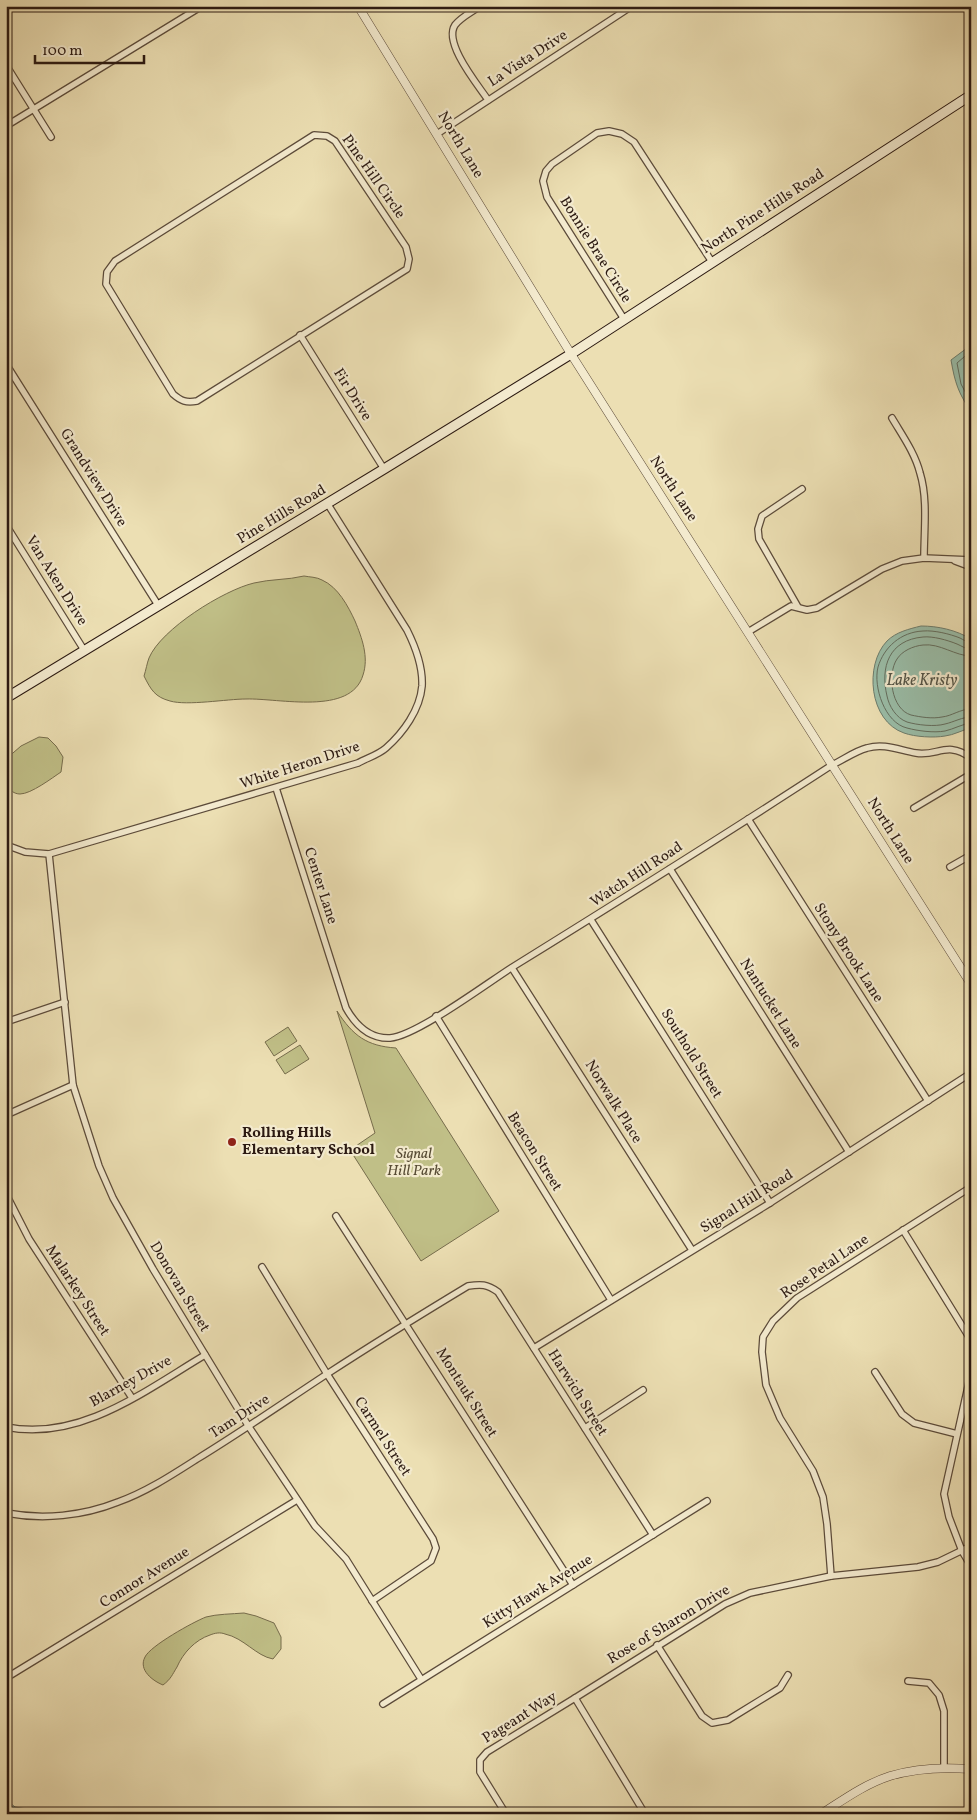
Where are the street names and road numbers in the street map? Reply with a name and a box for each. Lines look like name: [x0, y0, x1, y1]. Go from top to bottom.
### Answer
street label: La Vista Drive: [484, 25, 572, 93]
street label: North Lane: [432, 108, 488, 182]
street label: Pine Hill Circle: [336, 131, 410, 223]
street label: North Pine Hills Road: [697, 164, 829, 260]
street label: Bonnie Brae Circle: [554, 193, 636, 307]
street label: Fir Drive: [328, 365, 376, 425]
street label: Grandview Drive: [54, 425, 132, 531]
street label: North Lane: [644, 452, 702, 526]
street label: Pine Hills Road: [234, 480, 330, 550]
street label: Van Aken Drive: [20, 532, 92, 630]
street label: White Heron Drive: [237, 737, 363, 795]
street label: North Lane: [861, 794, 919, 868]
street label: Watch Hill Road: [587, 837, 687, 913]
street label: Center Lane: [298, 845, 342, 927]
street label: Stony Brook Lane: [808, 899, 888, 1007]
street label: Nantucket Lane: [734, 955, 806, 1053]
street label: Southold Street: [655, 1005, 727, 1103]
street label: Norwalk Place: [579, 1056, 647, 1148]
street label: Beacon Street: [501, 1108, 567, 1196]
street label: Signal Hill Road: [696, 1165, 798, 1239]
street label: Rose Petal Lane: [777, 1230, 873, 1304]
street label: Donovan Street: [144, 1238, 214, 1336]
street label: Malarkey Street: [40, 1241, 114, 1341]
street label: Montauk Street: [430, 1344, 502, 1442]
street label: Harwich Street: [542, 1346, 612, 1440]
street label: Blarney Drive: [86, 1351, 176, 1413]
street label: Tam Drive: [206, 1390, 274, 1444]
street label: Carmel Street: [348, 1393, 416, 1481]
street label: Connor Avenue: [96, 1542, 194, 1614]
street label: Kitty Hawk Avenue: [479, 1550, 597, 1634]
street label: Rose of Sharon Drive: [604, 1580, 734, 1670]
street label: Pageant Way: [479, 1687, 561, 1749]

